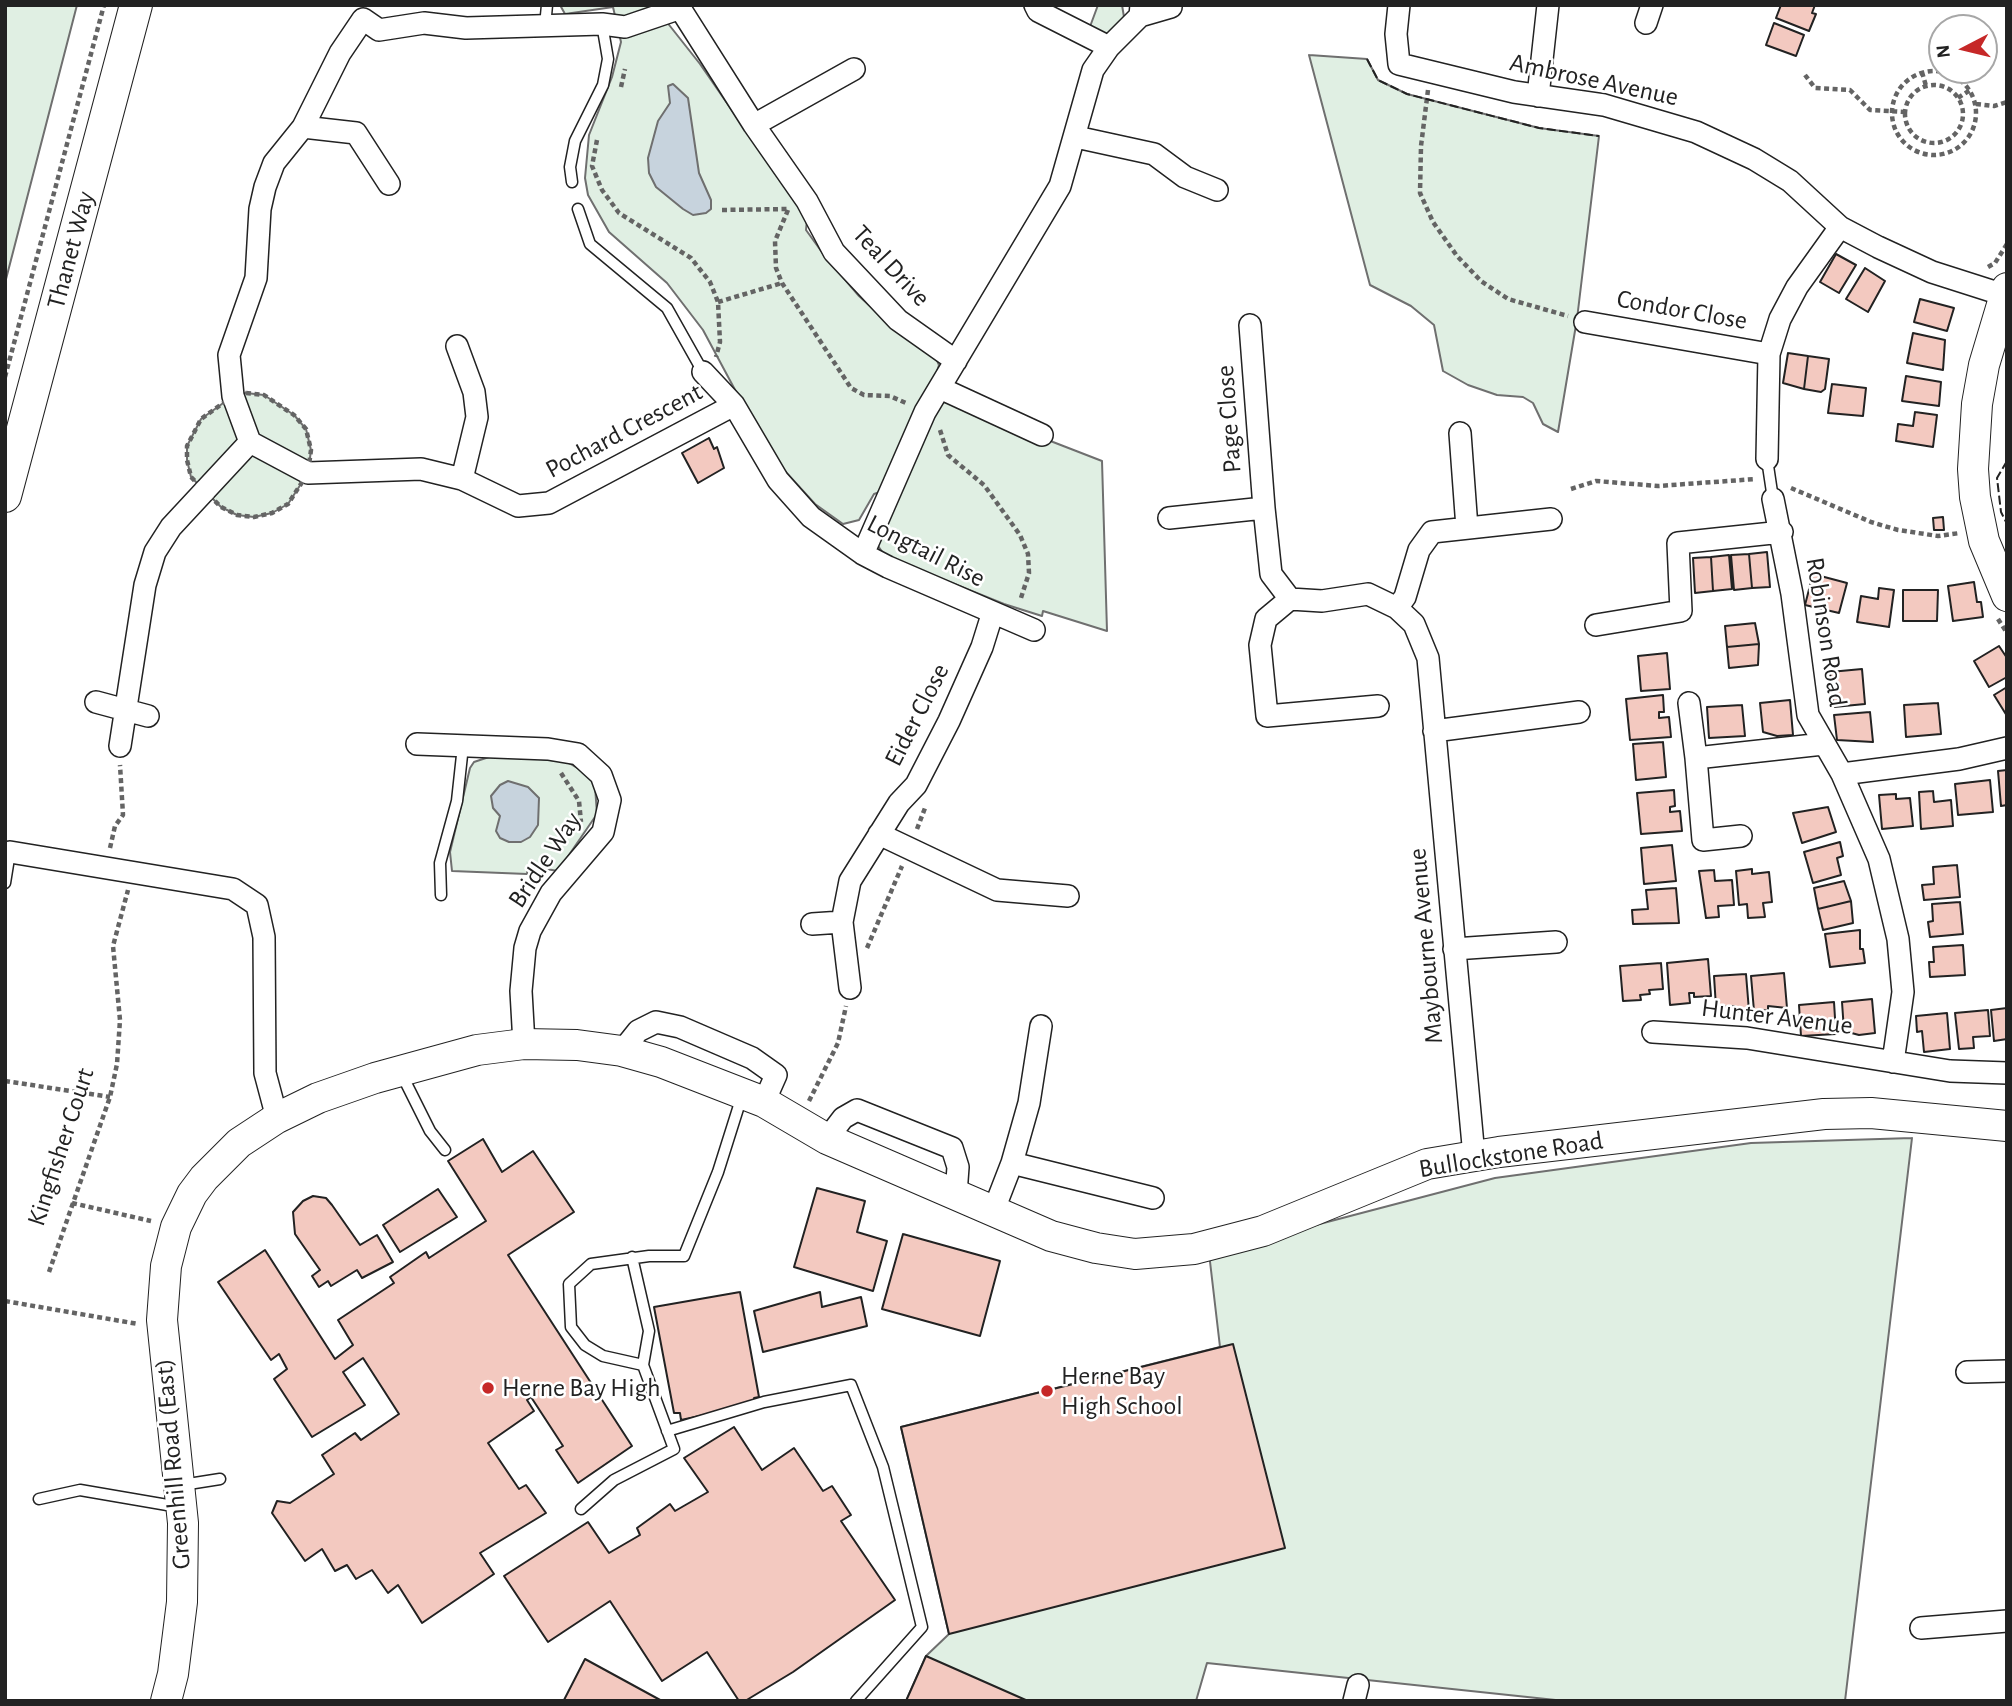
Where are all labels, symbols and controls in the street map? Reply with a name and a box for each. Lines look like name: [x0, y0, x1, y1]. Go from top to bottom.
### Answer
north arrow: [1928, 14, 1998, 84]
text: N: [1933, 44, 1954, 59]
street label: Ambrose Avenue: [1507, 47, 1681, 113]
street label: Thanet Way: [40, 188, 102, 312]
street label: Teal Drive: [846, 219, 936, 313]
street label: Condor Close: [1614, 283, 1750, 337]
street label: Page Close: [1210, 364, 1248, 474]
street label: Pochard Crescent: [540, 377, 708, 485]
street label: Longtail Rise: [862, 508, 990, 594]
street label: Robinson Road: [1799, 555, 1853, 709]
street label: Eider Close: [878, 658, 956, 772]
street label: Bridle Way: [502, 806, 588, 914]
street label: Maybourne Avenue: [1402, 847, 1450, 1045]
street label: Hunter Avenue: [1699, 992, 1855, 1042]
street label: Kingfisher Court: [21, 1064, 101, 1230]
street label: Bullockstone Road: [1417, 1125, 1605, 1185]
street label: Greenhill Road (East): [148, 1357, 198, 1571]
place label: Herne Bay High School: [1061, 1360, 1183, 1422]
place label: Herne Bay High: [502, 1372, 661, 1404]
marker: Herne Bay High: [480, 1380, 496, 1396]
marker: Herne Bay High School: [1039, 1383, 1055, 1399]

